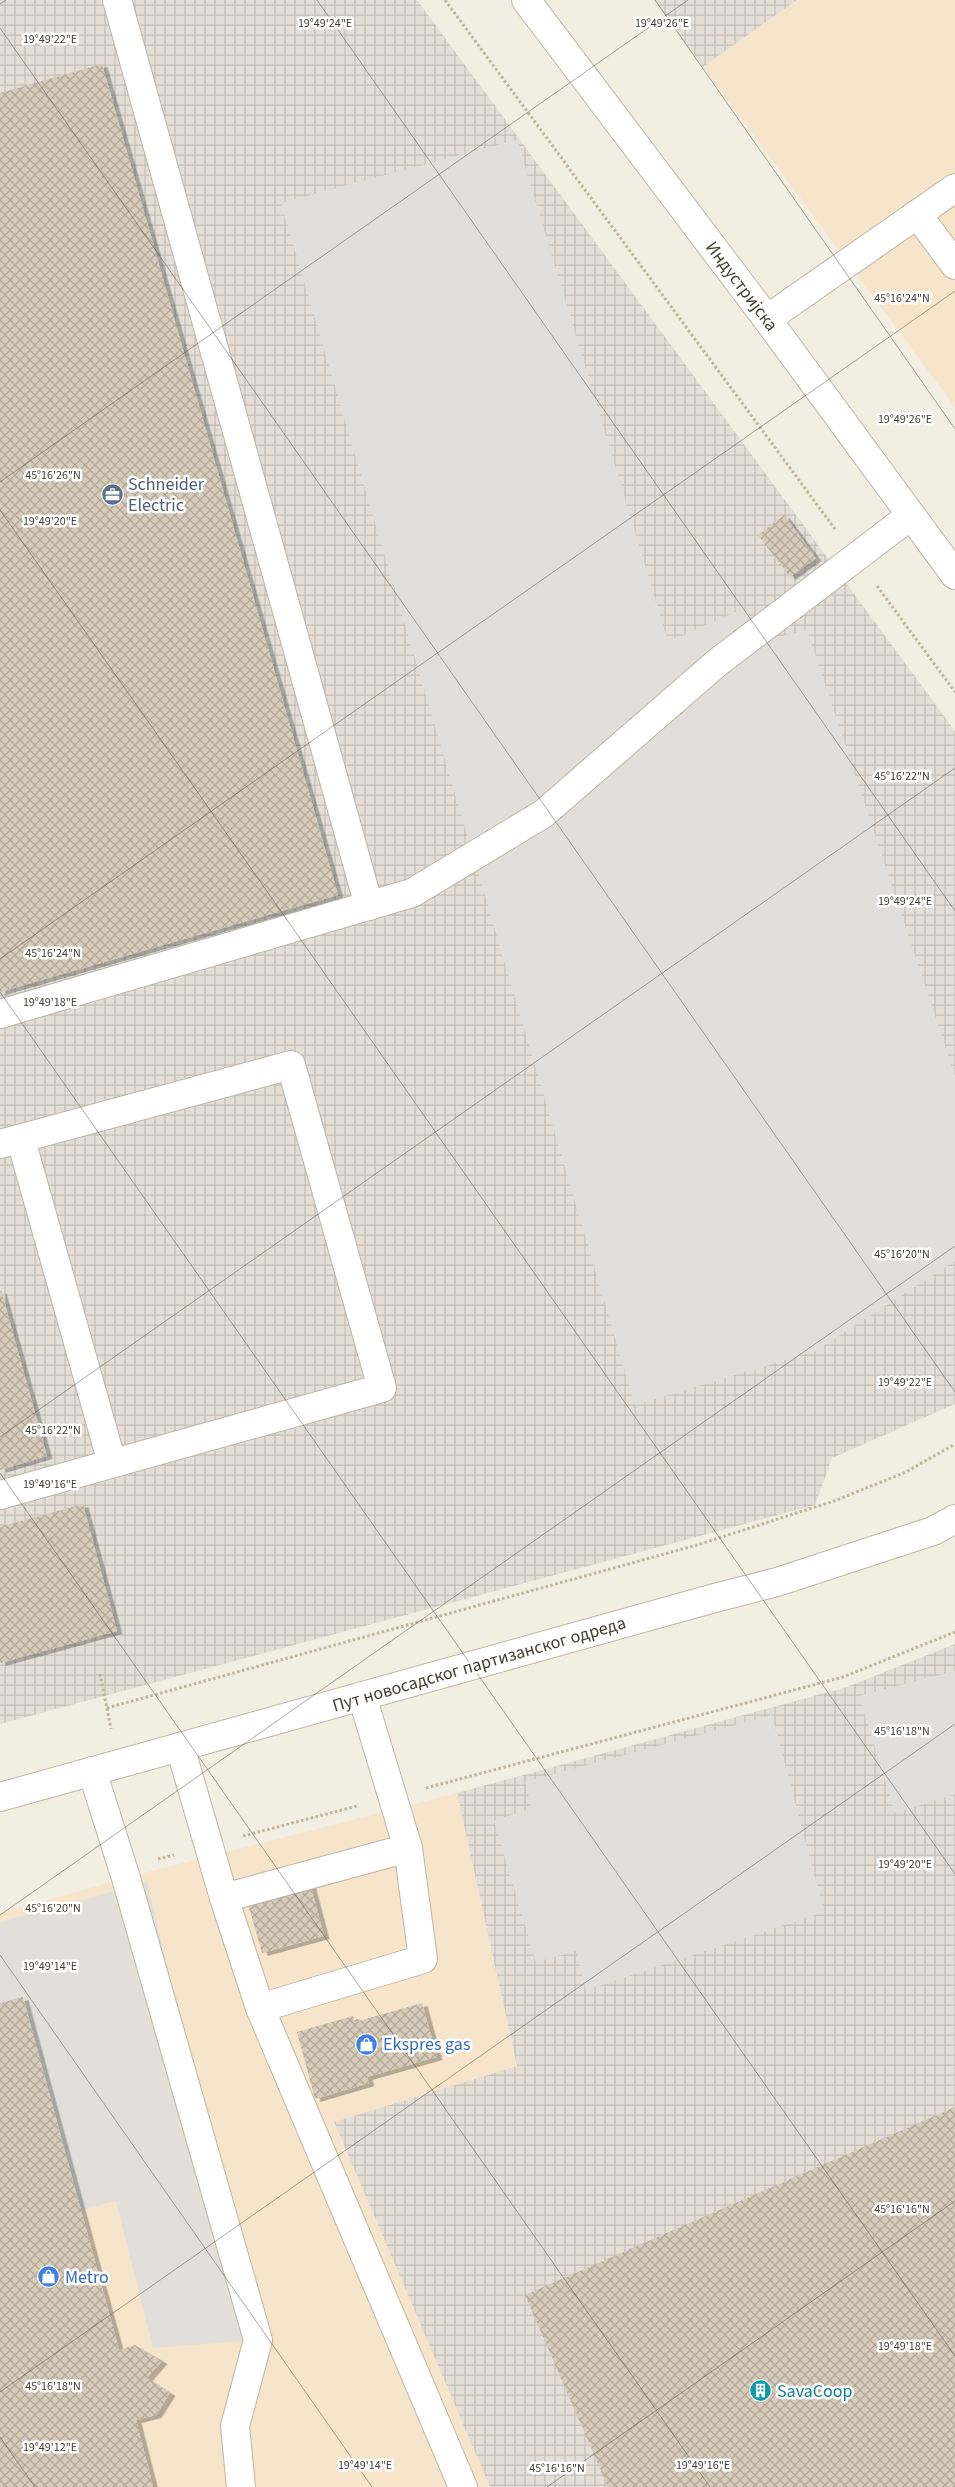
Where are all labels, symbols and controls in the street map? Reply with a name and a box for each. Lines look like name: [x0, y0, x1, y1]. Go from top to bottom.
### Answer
text: 19°49'24"E: [298, 15, 352, 32]
text: 19°49'26"E: [635, 15, 689, 32]
text: 19°49'22"E: [23, 31, 77, 48]
street label: Индустријска: [699, 236, 784, 336]
text: 45°16'24"N: [874, 290, 930, 307]
text: 19°49'26"E: [878, 411, 932, 428]
text: 45°16'26"N: [25, 467, 81, 484]
place label: Schneider Electric: [128, 472, 205, 518]
office icon: Schneider Electric: [100, 482, 124, 506]
text: 19°49'20"E: [23, 513, 77, 530]
text: 45°16'22"N: [874, 768, 930, 785]
text: 19°49'24"E: [878, 893, 932, 910]
text: 45°16'24"N: [25, 945, 81, 962]
text: 19°49'18"E: [23, 994, 77, 1011]
text: 45°16'20"N: [874, 1246, 930, 1263]
text: 19°49'22"E: [878, 1374, 932, 1391]
text: 45°16'22"N: [25, 1422, 81, 1439]
text: 19°49'16"E: [23, 1476, 77, 1493]
street label: Пут новосадског партизанског одреда: [329, 1611, 629, 1718]
text: 45°16'18"N: [874, 1723, 930, 1740]
text: 19°49'20"E: [878, 1856, 932, 1873]
text: 45°16'20"N: [25, 1900, 81, 1917]
text: 19°49'14"E: [23, 1958, 77, 1975]
shop icon: Ekspres gas: [355, 2032, 379, 2056]
place label: Ekspres gas: [383, 2032, 470, 2057]
text: 45°16'16"N: [874, 2201, 930, 2218]
shop icon: Metro: [37, 2265, 61, 2289]
place label: Metro: [65, 2265, 109, 2290]
text: 19°49'18"E: [878, 2338, 932, 2355]
text: 45°16'18"N: [25, 2378, 81, 2395]
building icon: SavaCoop: [749, 2379, 773, 2403]
place label: SavaCoop: [777, 2379, 853, 2404]
text: 19°49'12"E: [23, 2439, 77, 2456]
text: 19°49'14"E: [338, 2457, 392, 2474]
text: 19°49'16"E: [676, 2457, 730, 2474]
text: 45°16'16"N: [529, 2460, 585, 2477]

